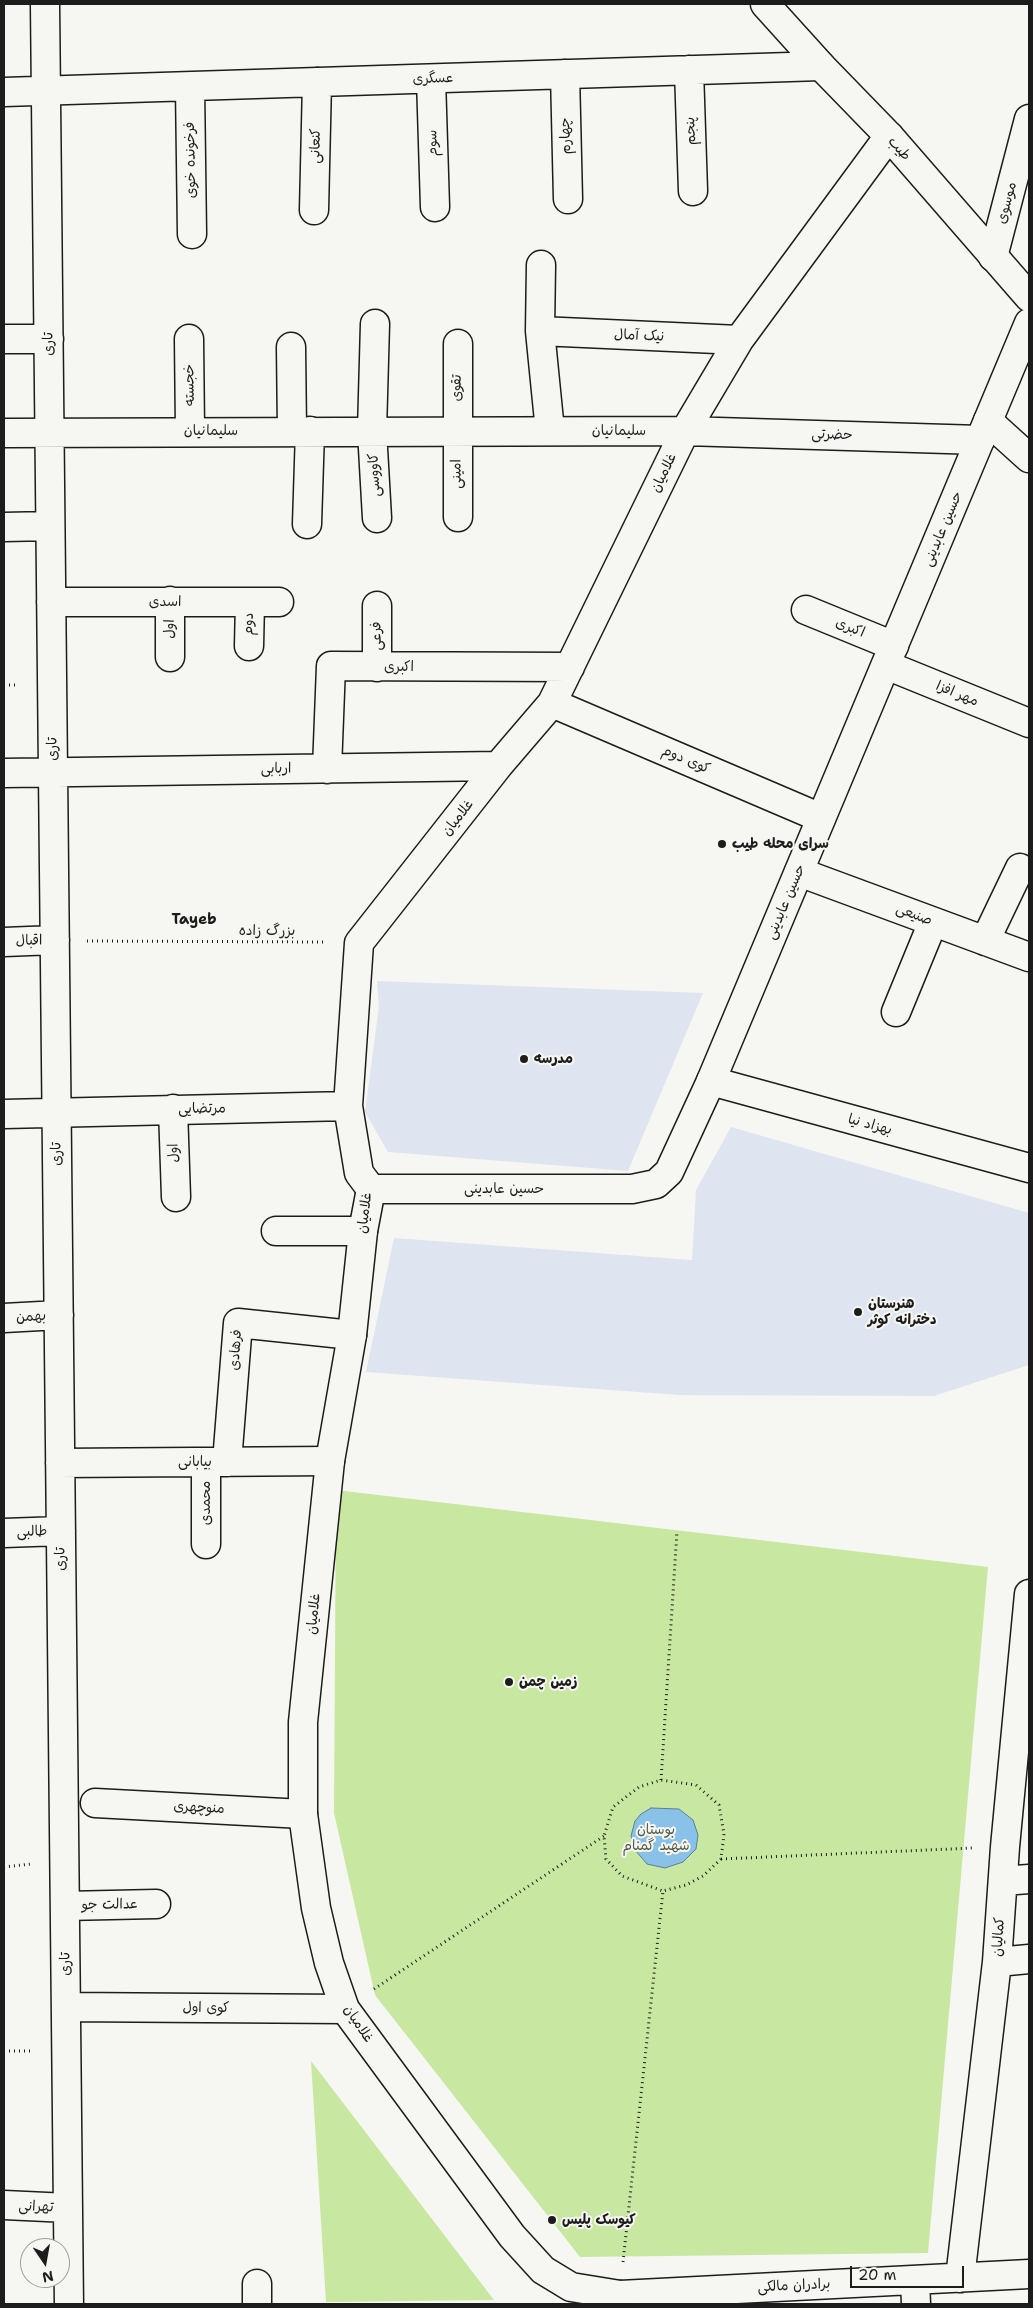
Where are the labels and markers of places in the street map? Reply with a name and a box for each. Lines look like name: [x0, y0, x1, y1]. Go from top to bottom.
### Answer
place label: سرای محله طیب: [732, 836, 829, 852]
marker: سرای محله طیب: [716, 838, 728, 850]
place label: مدرسه: [534, 1051, 573, 1067]
marker: مدرسه: [518, 1053, 530, 1065]
place label: هنرستان دخترانه کوثر: [868, 1296, 936, 1328]
marker: هنرستان دخترانه کوثر: [852, 1306, 864, 1318]
place label: زمین چمن: [519, 1674, 577, 1690]
marker: زمین چمن: [503, 1676, 515, 1688]
place label: کیوسک پلیس: [562, 2212, 636, 2228]
marker: کیوسک پلیس: [546, 2214, 558, 2226]

